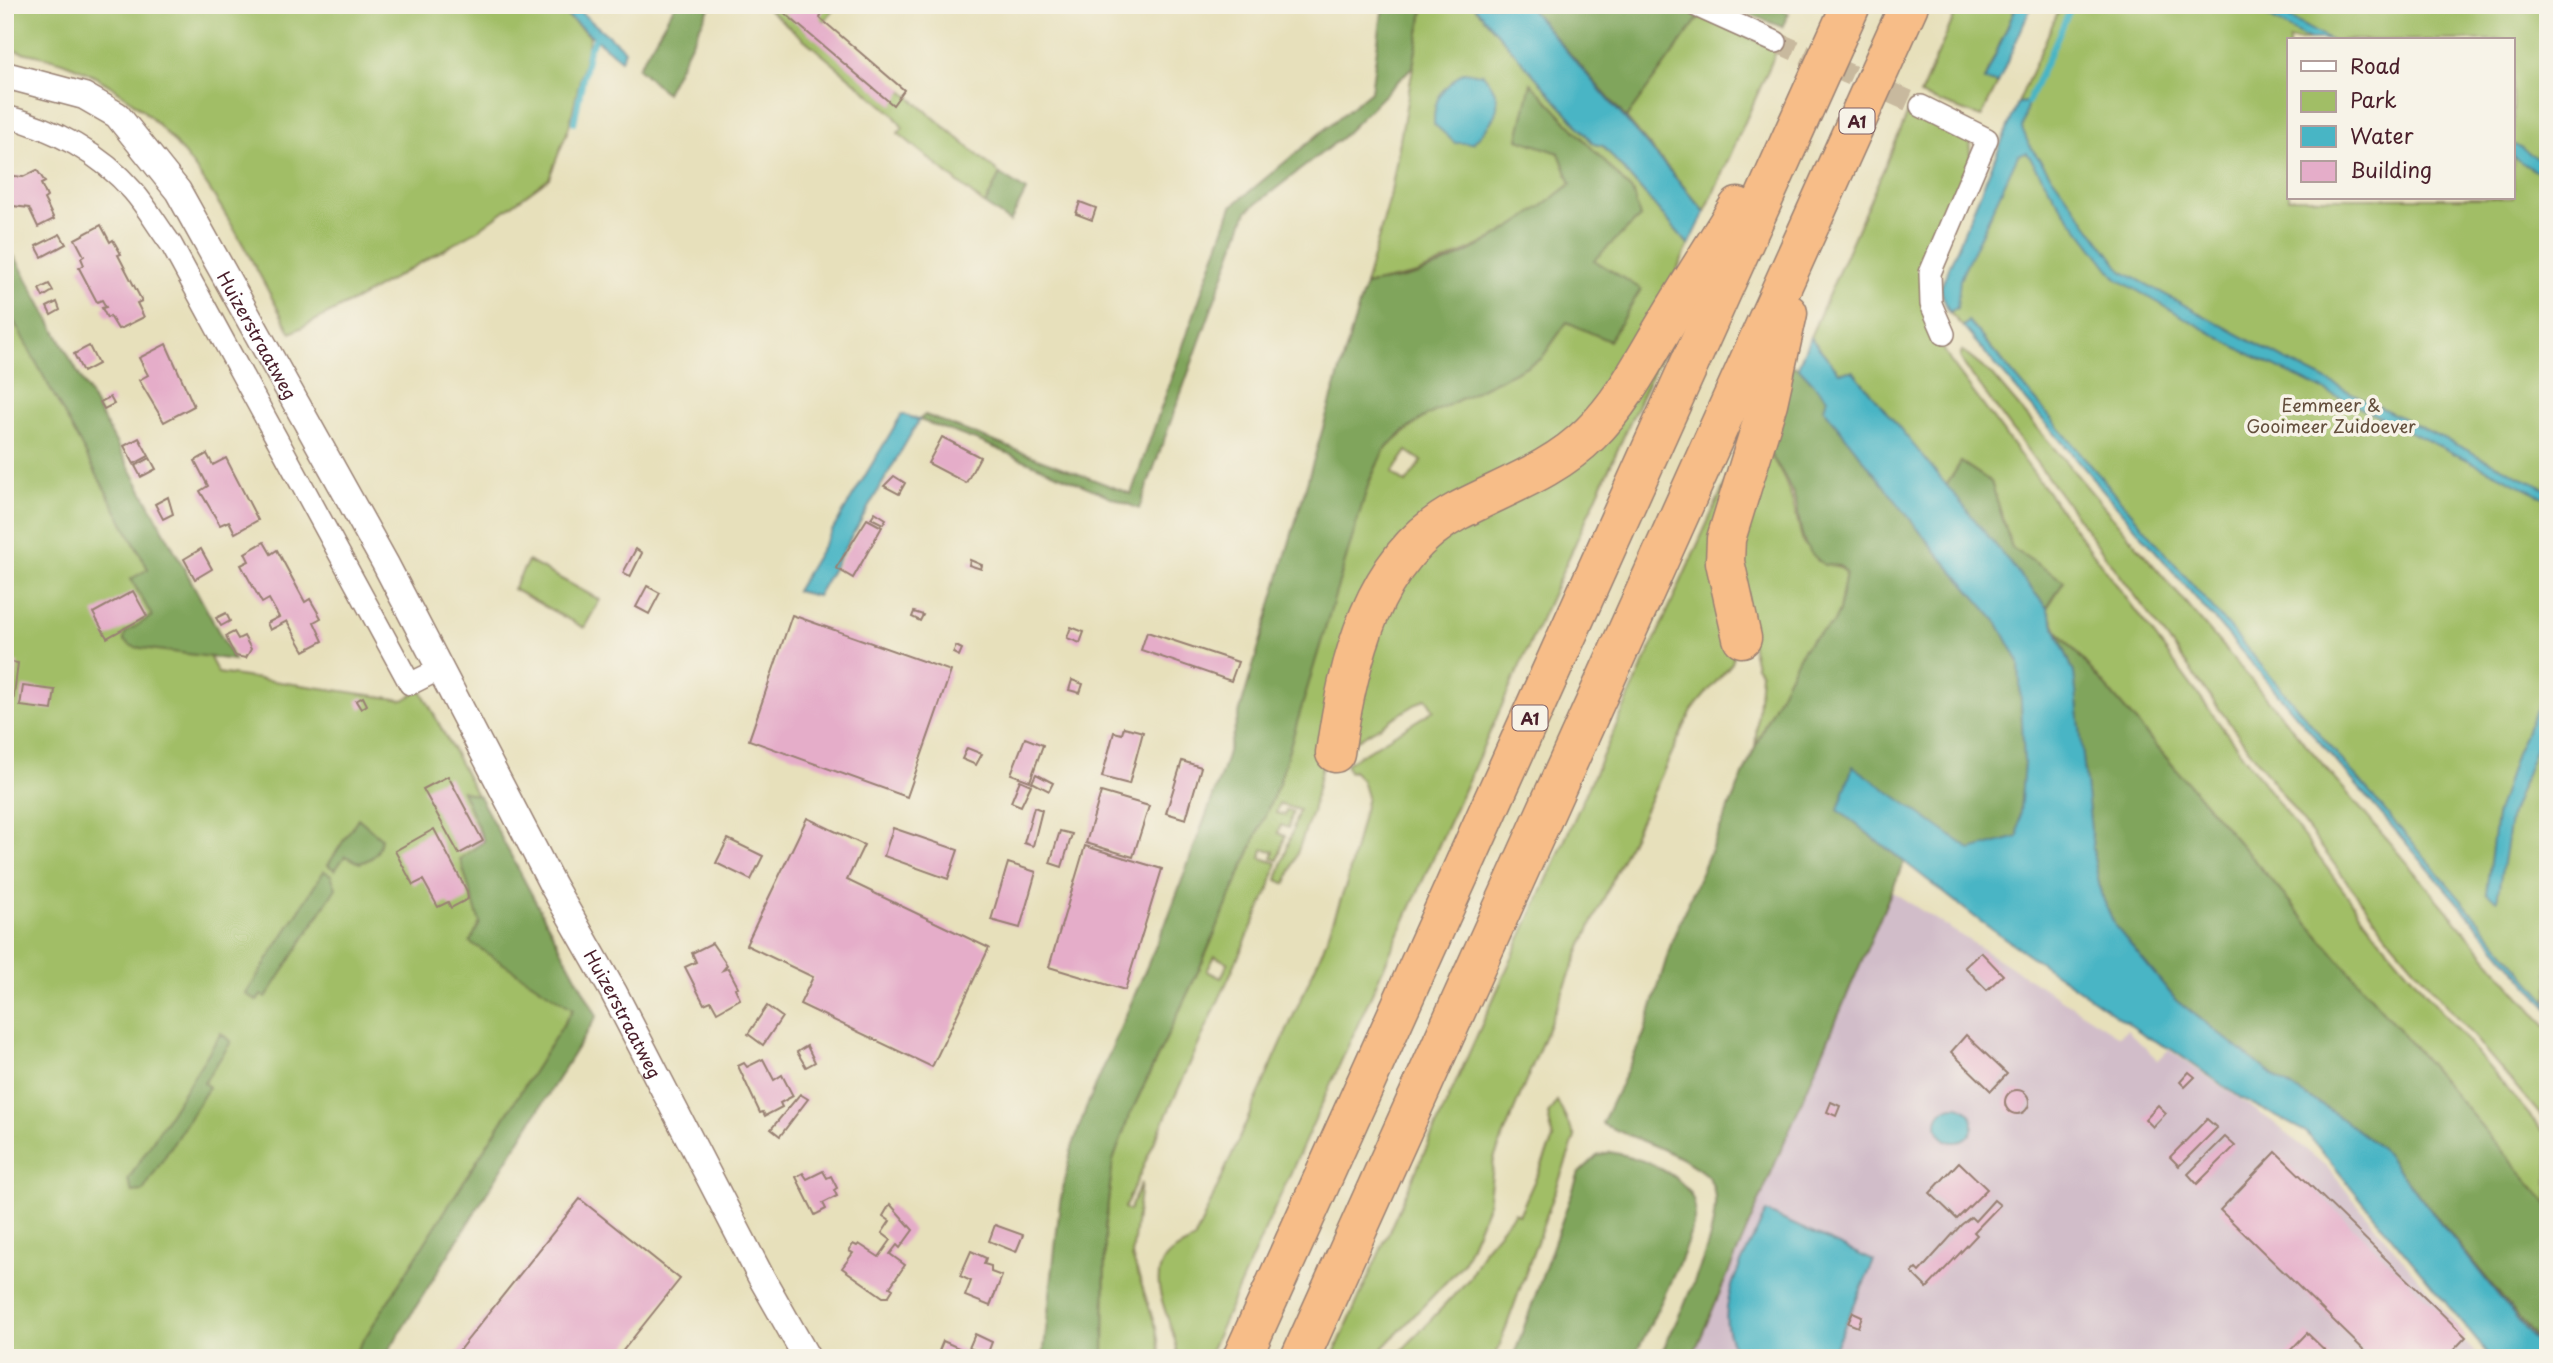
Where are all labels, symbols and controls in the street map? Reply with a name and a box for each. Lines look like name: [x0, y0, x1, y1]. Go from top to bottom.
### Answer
legend: [2287, 38, 2514, 200]
text: Road: [2350, 49, 2401, 81]
text: Park: [2350, 83, 2397, 115]
road number: A1: [1840, 108, 1874, 134]
text: Water: [2350, 119, 2414, 151]
text: Building: [2350, 153, 2432, 185]
street label: Huizerstraatweg: [212, 266, 305, 404]
park label: Eemmeer & Gooimeer Zuidoever: [2246, 391, 2416, 439]
road number: A1: [1512, 706, 1548, 730]
street label: Huizerstraatweg: [578, 944, 669, 1083]

